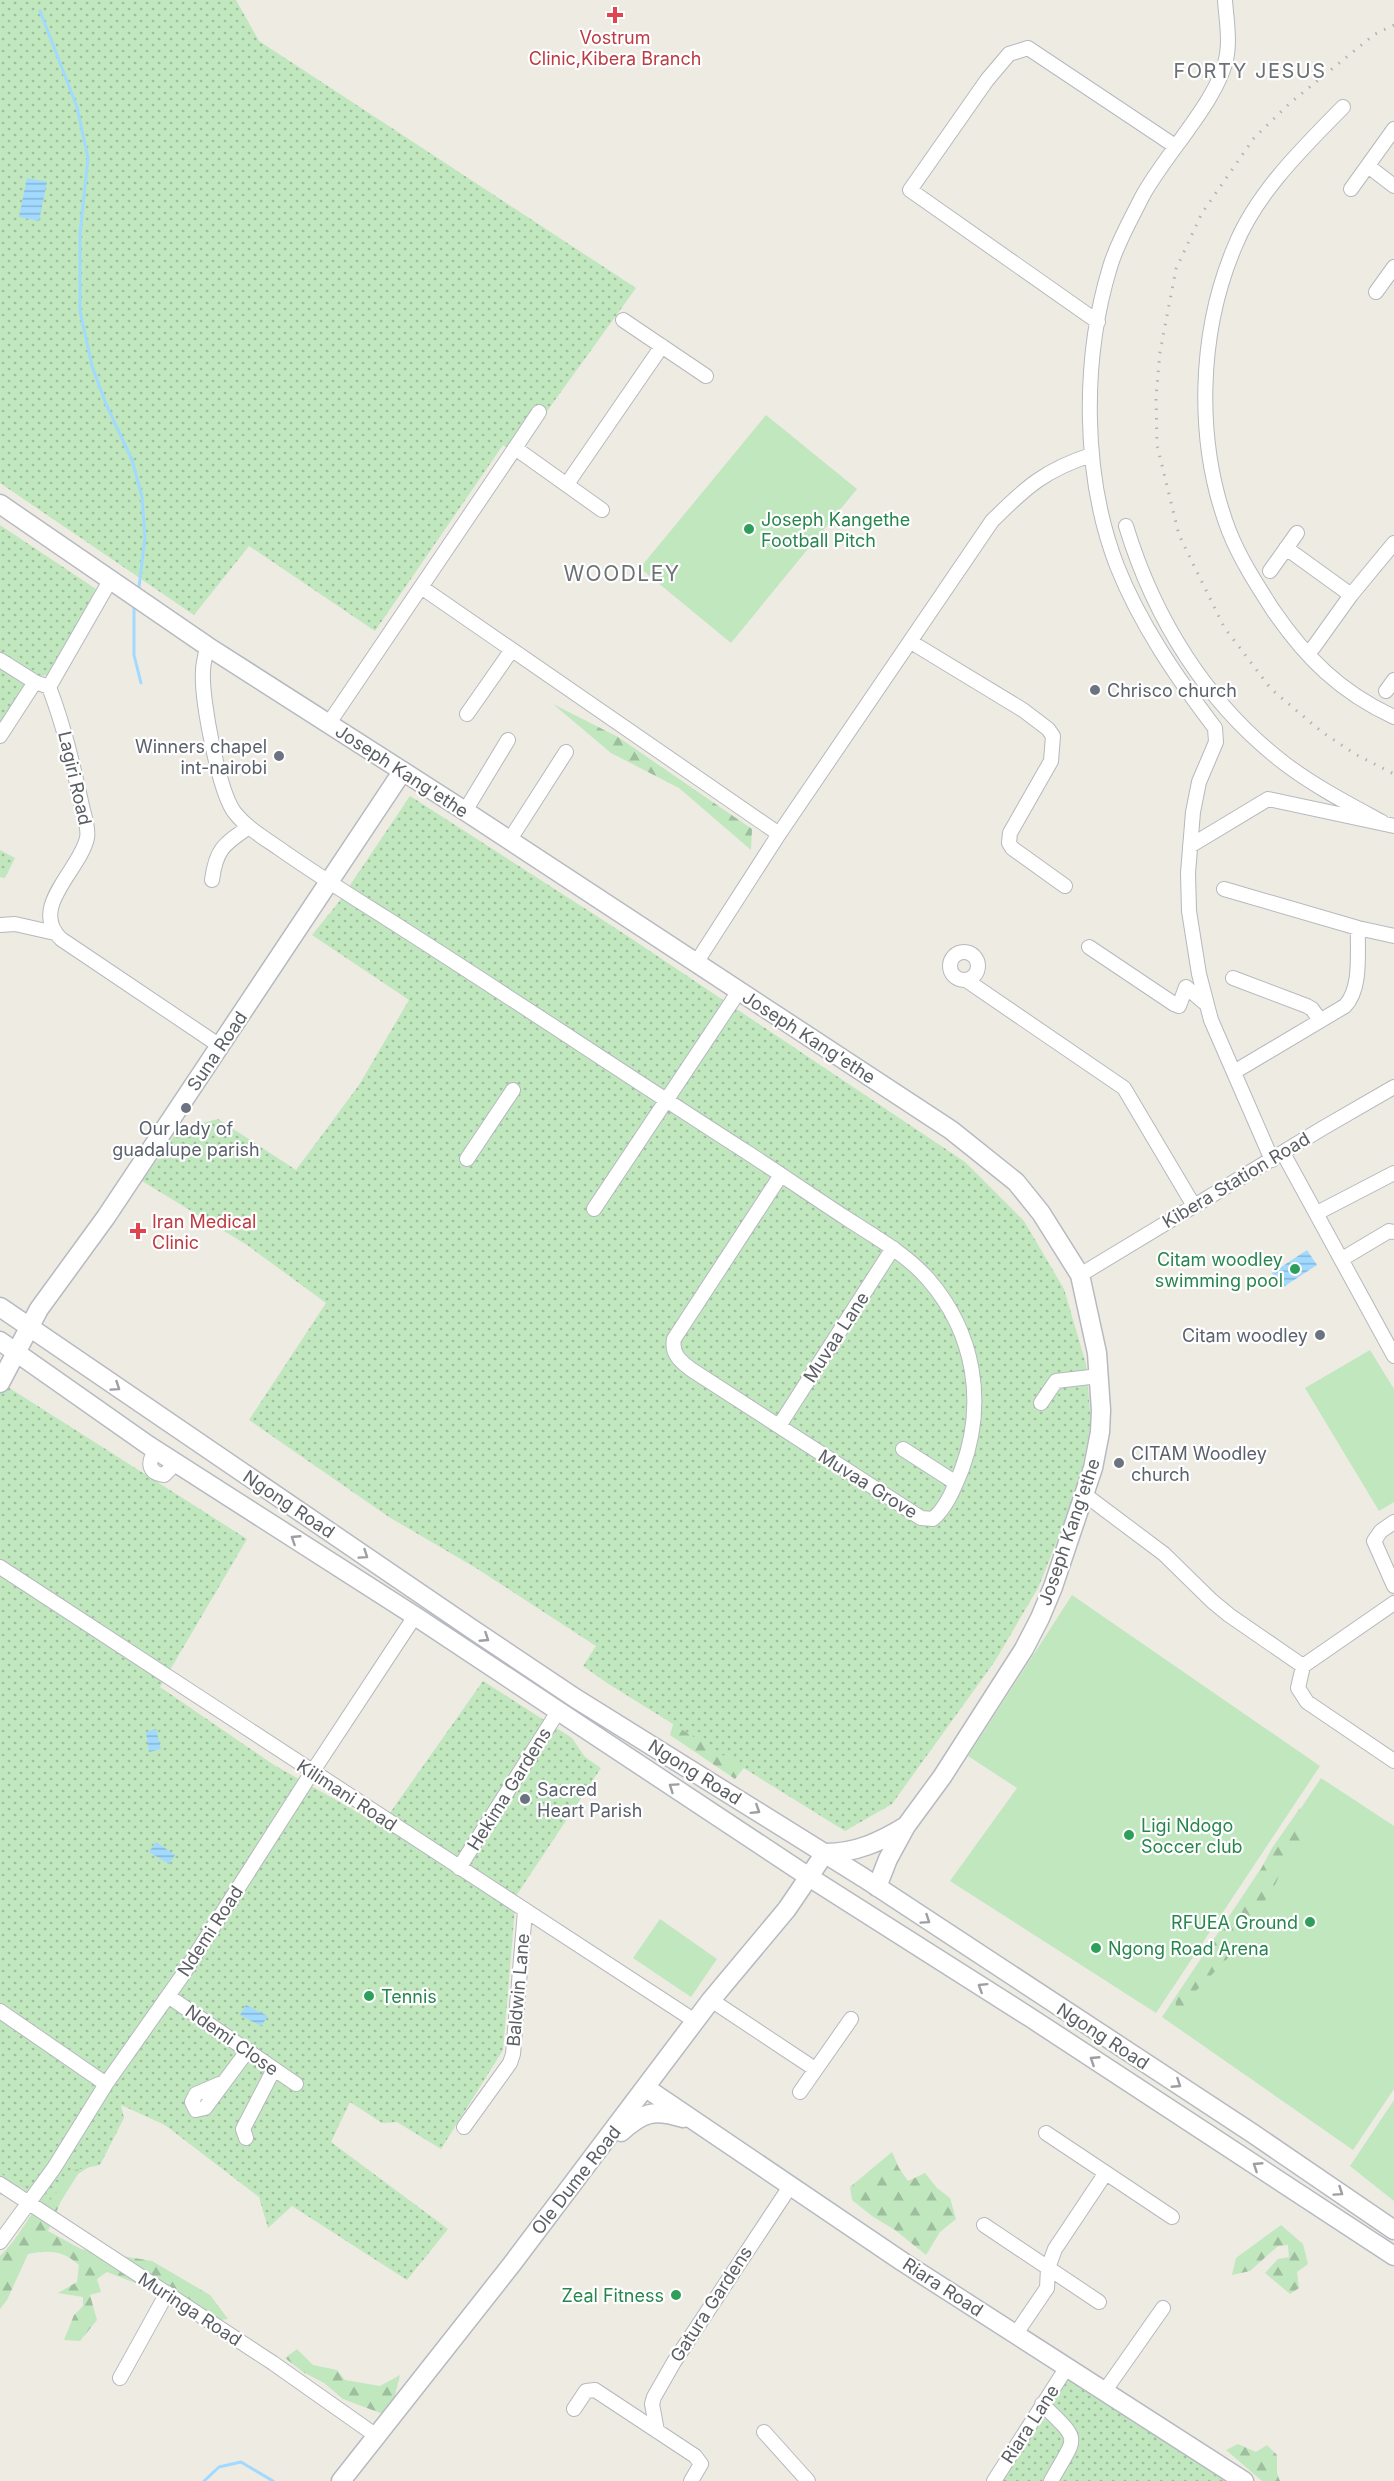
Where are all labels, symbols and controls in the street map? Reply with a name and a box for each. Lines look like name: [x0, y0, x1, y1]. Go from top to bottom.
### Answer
marker: Vostrum Clinic,Kibera Branch: [606, 6, 624, 24]
place label: Vostrum Clinic,Kibera Branch: [529, 27, 701, 69]
district label: FORTY JESUS: [1174, 59, 1326, 83]
place label: Joseph Kangethe Football Pitch: [761, 509, 910, 551]
marker: Joseph Kangethe Football Pitch: [742, 522, 756, 536]
district label: WOODLEY: [563, 561, 681, 586]
place label: Chrisco church: [1107, 680, 1237, 701]
marker: Chrisco church: [1088, 683, 1102, 697]
street label: Joseph Kang'ethe: [332, 720, 472, 822]
street label: Lagiri Road: [54, 729, 96, 827]
place label: Winners chapel int-nairobi: [135, 736, 267, 778]
marker: Winners chapel int-nairobi: [272, 749, 286, 763]
street label: Joseph Kang'ethe: [739, 986, 879, 1088]
street label: Suna Road: [183, 1007, 251, 1095]
marker: Our lady of guadalupe parish: [179, 1101, 193, 1115]
place label: Our lady of guadalupe parish: [112, 1118, 260, 1160]
street label: Kibera Station Road: [1159, 1128, 1313, 1232]
place label: Iran Medical Clinic: [152, 1211, 256, 1253]
marker: Iran Medical Clinic: [129, 1222, 147, 1240]
place label: Citam woodley swimming pool: [1155, 1249, 1283, 1291]
marker: Citam woodley swimming pool: [1288, 1262, 1302, 1276]
street label: Muvaa Lane: [799, 1288, 873, 1386]
place label: Citam woodley: [1182, 1325, 1308, 1346]
marker: Citam woodley: [1313, 1328, 1327, 1342]
one-way arrow: [110, 1379, 121, 1390]
place label: CITAM Woodley church: [1131, 1443, 1267, 1485]
street label: Muvaa Grove: [815, 1445, 921, 1523]
street label: Joseph Kang'ethe: [1034, 1456, 1104, 1608]
marker: CITAM Woodley church: [1112, 1456, 1126, 1470]
street label: Ngong Road: [239, 1466, 339, 1542]
one-way arrow: [291, 1535, 301, 1547]
one-way arrow: [358, 1548, 369, 1559]
one-way arrow: [479, 1631, 489, 1643]
street label: Hekima Gardens: [463, 1724, 555, 1854]
street label: Ngong Road: [645, 1735, 745, 1809]
street label: Kilimani Road: [293, 1755, 401, 1835]
place label: Sacred Heart Parish: [537, 1779, 642, 1821]
one-way arrow: [669, 1783, 680, 1794]
marker: Sacred Heart Parish: [518, 1792, 532, 1806]
one-way arrow: [750, 1803, 760, 1815]
place label: Ligi Ndogo Soccer club: [1141, 1815, 1243, 1857]
marker: Ligi Ndogo Soccer club: [1122, 1828, 1136, 1842]
street label: Ndemi Road: [173, 1882, 247, 1980]
one-way arrow: [919, 1912, 930, 1923]
place label: RFUEA Ground: [1171, 1912, 1298, 1933]
marker: RFUEA Ground: [1303, 1915, 1317, 1929]
street label: Baldwin Lane: [503, 1933, 533, 2047]
place label: Ngong Road Arena: [1108, 1938, 1269, 1959]
marker: Ngong Road Arena: [1089, 1941, 1103, 1955]
one-way arrow: [978, 1983, 989, 1994]
place label: Tennis: [381, 1986, 437, 2007]
marker: Tennis: [362, 1989, 376, 2003]
street label: Ngong Road: [1053, 1998, 1153, 2074]
street label: Ndemi Close: [182, 2000, 282, 2080]
one-way arrow: [1090, 2056, 1101, 2067]
one-way arrow: [1170, 2077, 1181, 2088]
street label: Ole Dume Road: [527, 2122, 625, 2238]
one-way arrow: [1253, 2162, 1263, 2174]
one-way arrow: [1332, 2185, 1343, 2196]
street label: Gatura Gardens: [666, 2242, 756, 2366]
street label: Riara Road: [899, 2253, 987, 2321]
street label: Muringa Road: [135, 2268, 245, 2350]
place label: Zeal Fitness: [561, 2285, 664, 2306]
marker: Zeal Fitness: [669, 2288, 683, 2302]
street label: Riara Lane: [997, 2381, 1063, 2467]

